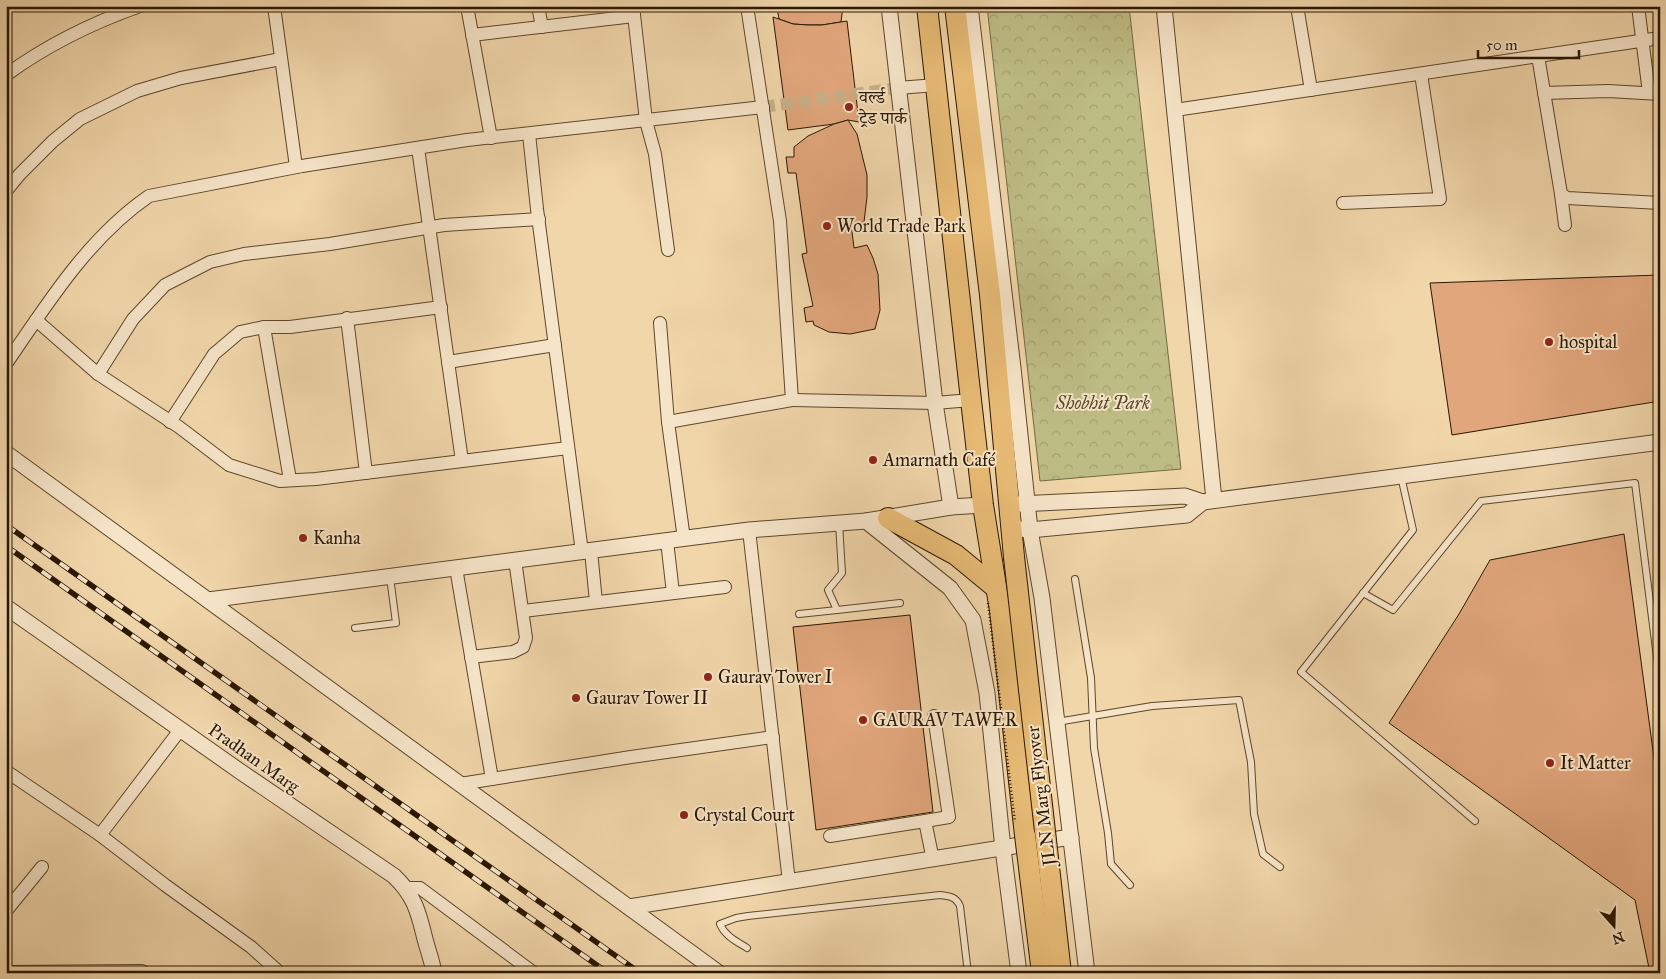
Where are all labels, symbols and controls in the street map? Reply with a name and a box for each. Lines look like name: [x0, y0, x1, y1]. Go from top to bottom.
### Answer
scale bar: [1478, 28, 1580, 60]
text: 50 m: [1486, 36, 1518, 54]
place label: वर्ल्ड ट्रेड पार्क: [858, 86, 908, 129]
marker: वर्ल्ड ट्रेड पार्क: [843, 101, 855, 113]
place label: World Trade Park: [837, 215, 967, 237]
marker: World Trade Park: [821, 220, 833, 232]
place label: hospital: [1559, 331, 1618, 353]
marker: hospital: [1543, 336, 1555, 348]
park label: Shobhit Park: [1055, 392, 1150, 414]
place label: Amarnath Café: [882, 449, 996, 471]
marker: Amarnath Café: [867, 454, 879, 466]
place label: Kanha: [313, 527, 361, 549]
marker: Kanha: [297, 532, 309, 544]
place label: Gaurav Tower I: [718, 666, 833, 688]
marker: Gaurav Tower I: [702, 671, 714, 683]
place label: Gaurav Tower II: [586, 687, 709, 709]
marker: Gaurav Tower II: [570, 692, 582, 704]
place label: GAURAV TAWER: [873, 709, 1019, 731]
marker: GAURAV TAWER: [857, 714, 869, 726]
street label: Pradhan Marg: [204, 719, 304, 799]
street label: JLN Marg Flyover: [1021, 724, 1062, 869]
place label: It Matter: [1560, 752, 1631, 774]
marker: It Matter: [1544, 757, 1556, 769]
place label: Crystal Court: [694, 804, 796, 826]
marker: Crystal Court: [678, 809, 690, 821]
north arrow: [1588, 902, 1638, 952]
text: N: [1610, 928, 1627, 948]

